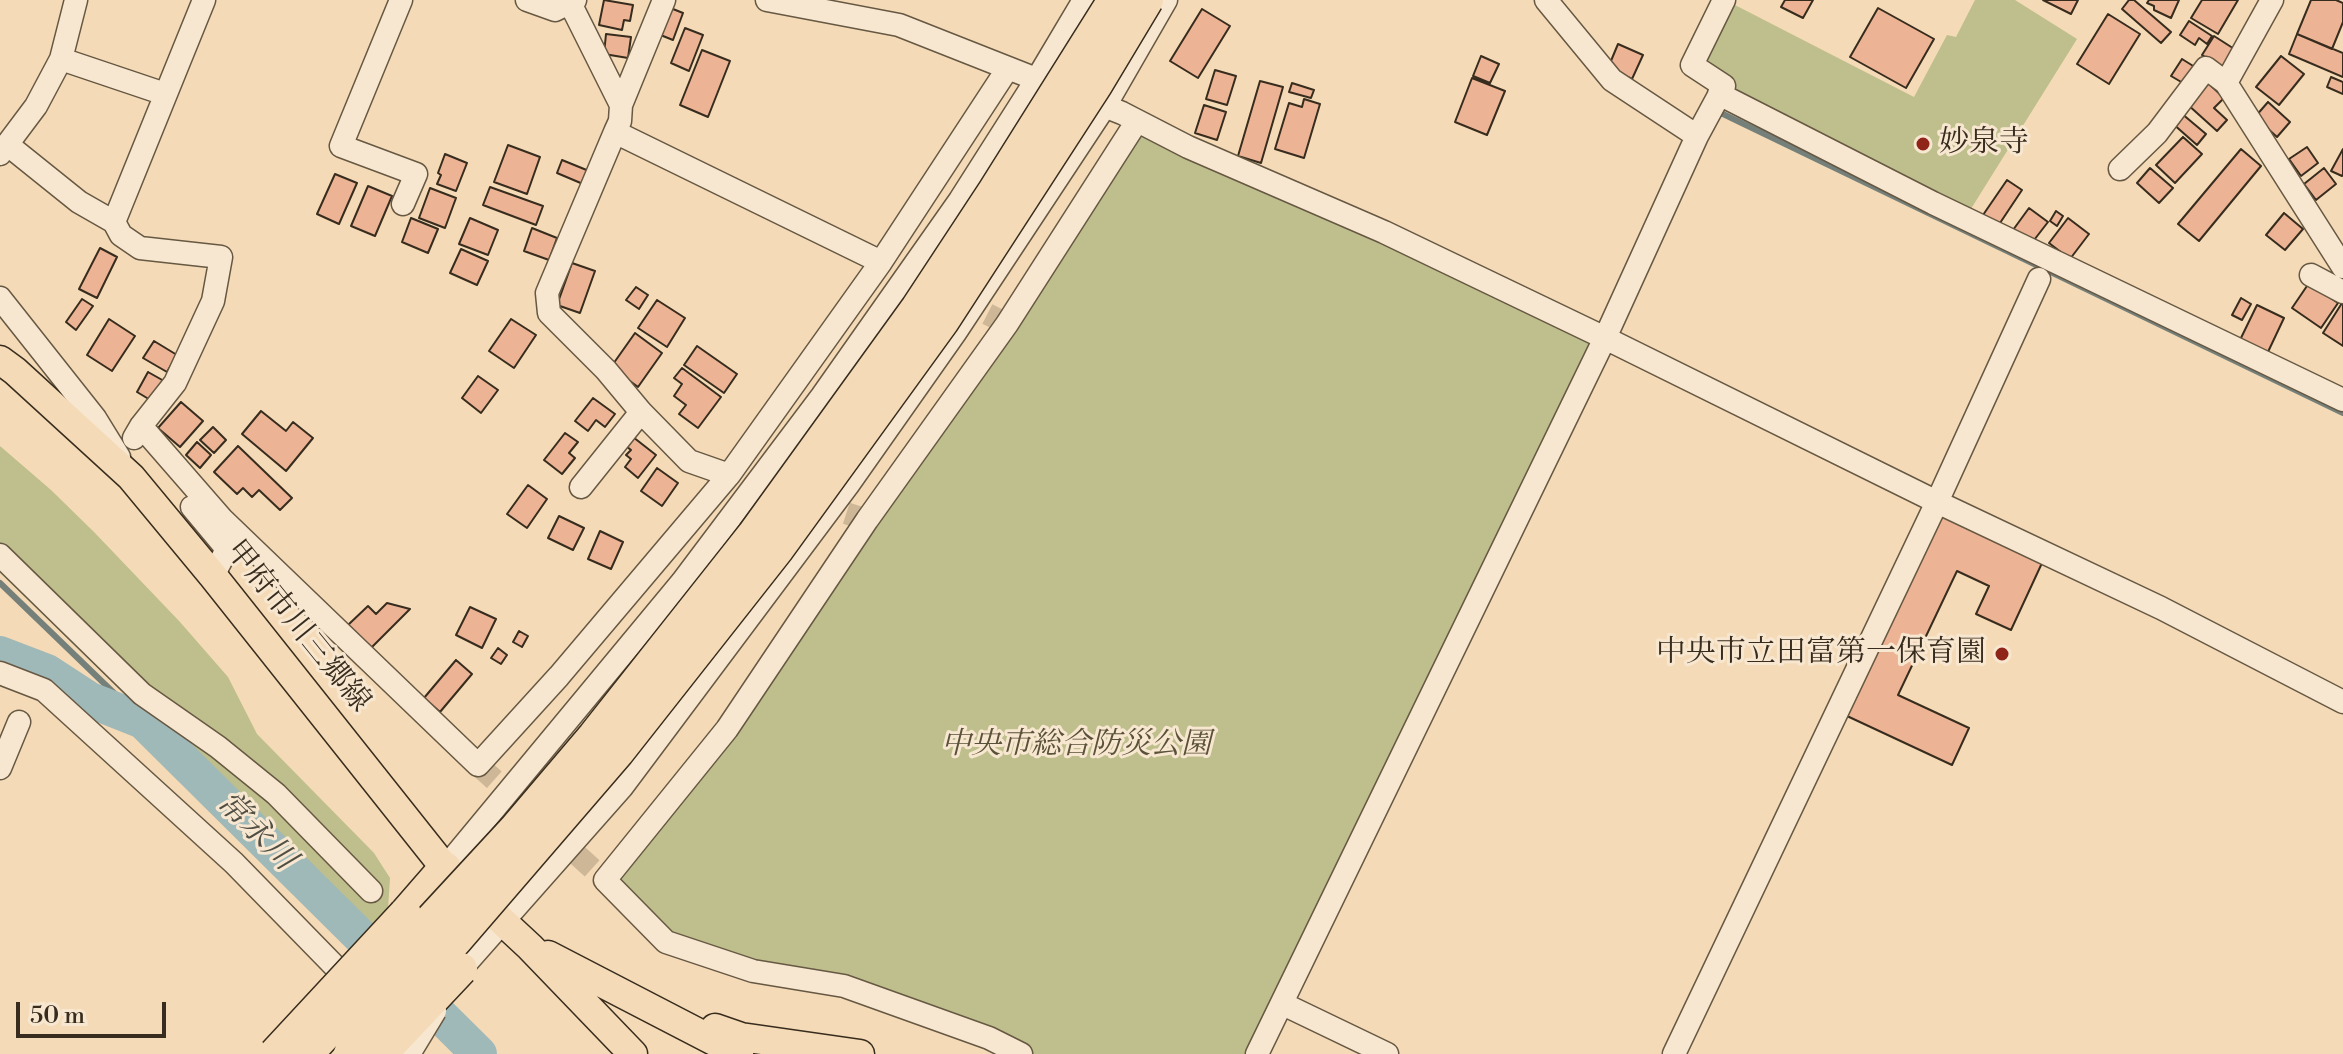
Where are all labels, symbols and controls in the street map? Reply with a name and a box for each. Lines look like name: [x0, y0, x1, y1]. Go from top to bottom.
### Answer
place label: 妙泉寺: [1939, 126, 2029, 162]
marker: 妙泉寺: [1914, 135, 1932, 153]
street label: 甲府市川三郷線: [217, 534, 377, 720]
place label: 中央市立田富第一保育園: [1656, 636, 1986, 672]
marker: 中央市立田富第一保育園: [1993, 645, 2011, 663]
park label: 中央市総合防災公園: [941, 728, 1211, 764]
water label: 常永川: [207, 784, 303, 880]
scale bar: [20, 986, 170, 1036]
text: 50 m: [30, 1001, 85, 1031]

